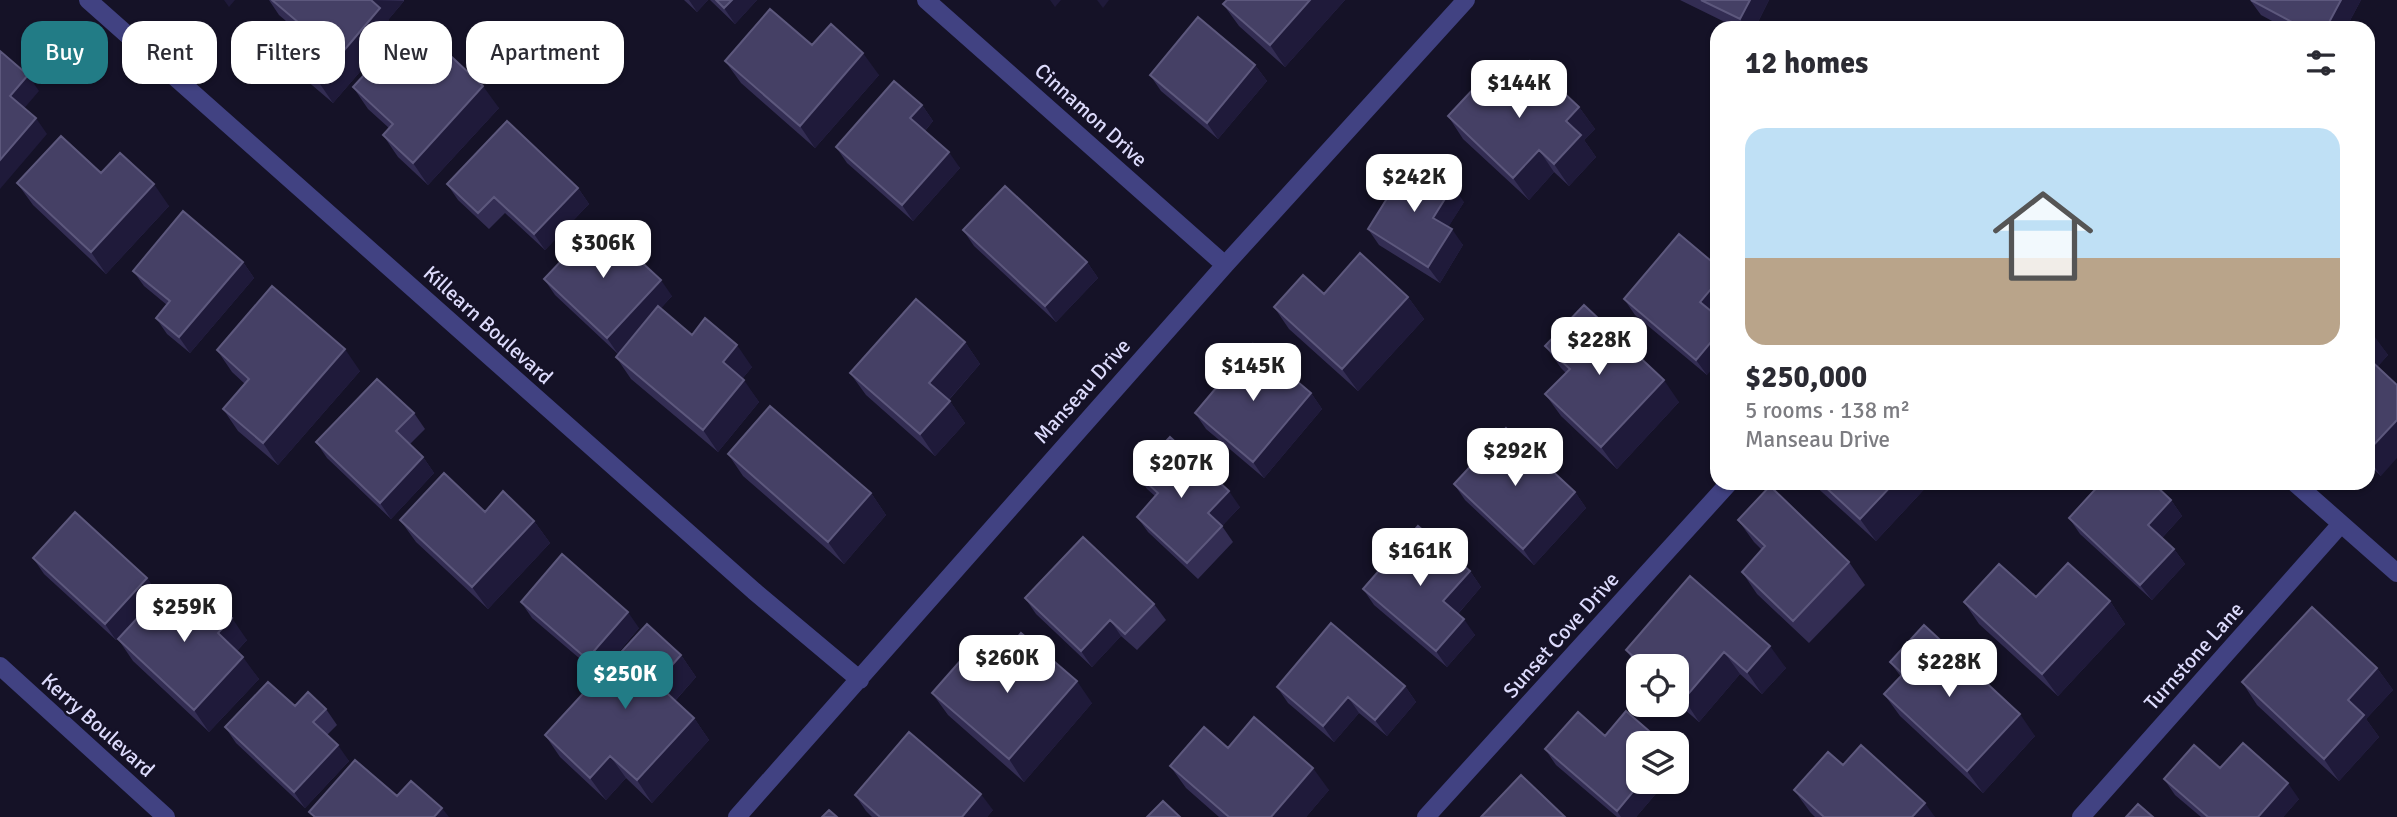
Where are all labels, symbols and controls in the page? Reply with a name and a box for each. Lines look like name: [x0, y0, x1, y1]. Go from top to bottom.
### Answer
chip: Buy: [21, 21, 108, 84]
chip: Rent: [122, 21, 217, 84]
chip: Filters: [231, 21, 345, 84]
chip: New: [359, 21, 452, 84]
chip: Apartment: [466, 21, 624, 84]
icon: filters: [2302, 44, 2340, 82]
text: 12 homes: [1745, 45, 1868, 82]
street label: Cinnamon Drive: [1029, 58, 1153, 172]
pin: $144K: [1470, 60, 1568, 120]
text: $144K: [1487, 68, 1551, 97]
pin: $242K: [1365, 154, 1463, 214]
text: $242K: [1382, 162, 1446, 191]
icon: home: [1980, 173, 2106, 299]
pin: $306K: [554, 220, 652, 280]
text: $306K: [571, 228, 635, 257]
street label: Killearn Boulevard: [418, 260, 558, 390]
pin: $228K: [1550, 318, 1648, 377]
text: $228K: [1567, 325, 1631, 354]
street label: Manseau Drive: [1028, 333, 1136, 449]
pin: $145K: [1204, 344, 1302, 403]
text: $145K: [1221, 351, 1285, 380]
text: $250,000: [1745, 359, 1867, 396]
text: 5 rooms · 138 m²: [1745, 396, 1910, 425]
text: Manseau Drive: [1745, 425, 1890, 454]
pin: $292K: [1466, 428, 1564, 488]
text: $292K: [1483, 436, 1547, 465]
pin: $207K: [1132, 440, 1230, 500]
text: $207K: [1149, 448, 1213, 477]
pin: $161K: [1371, 528, 1469, 588]
text: $161K: [1388, 536, 1452, 565]
street label: Sunset Cove Drive: [1498, 567, 1624, 703]
pin: $259K: [135, 584, 233, 644]
text: $259K: [152, 592, 216, 621]
street label: Turnstone Lane: [2139, 597, 2249, 715]
pin: $260K: [958, 636, 1056, 695]
pin: $228K: [1900, 640, 1998, 699]
text: $260K: [975, 643, 1039, 672]
text: $228K: [1917, 647, 1981, 676]
pin: $250K: [576, 652, 674, 711]
map controls: [1626, 654, 1689, 794]
button: locate: [1626, 654, 1689, 717]
text: $250K: [593, 659, 657, 688]
street label: Kerry Boulevard: [36, 667, 160, 783]
button: layers: [1626, 731, 1689, 794]

